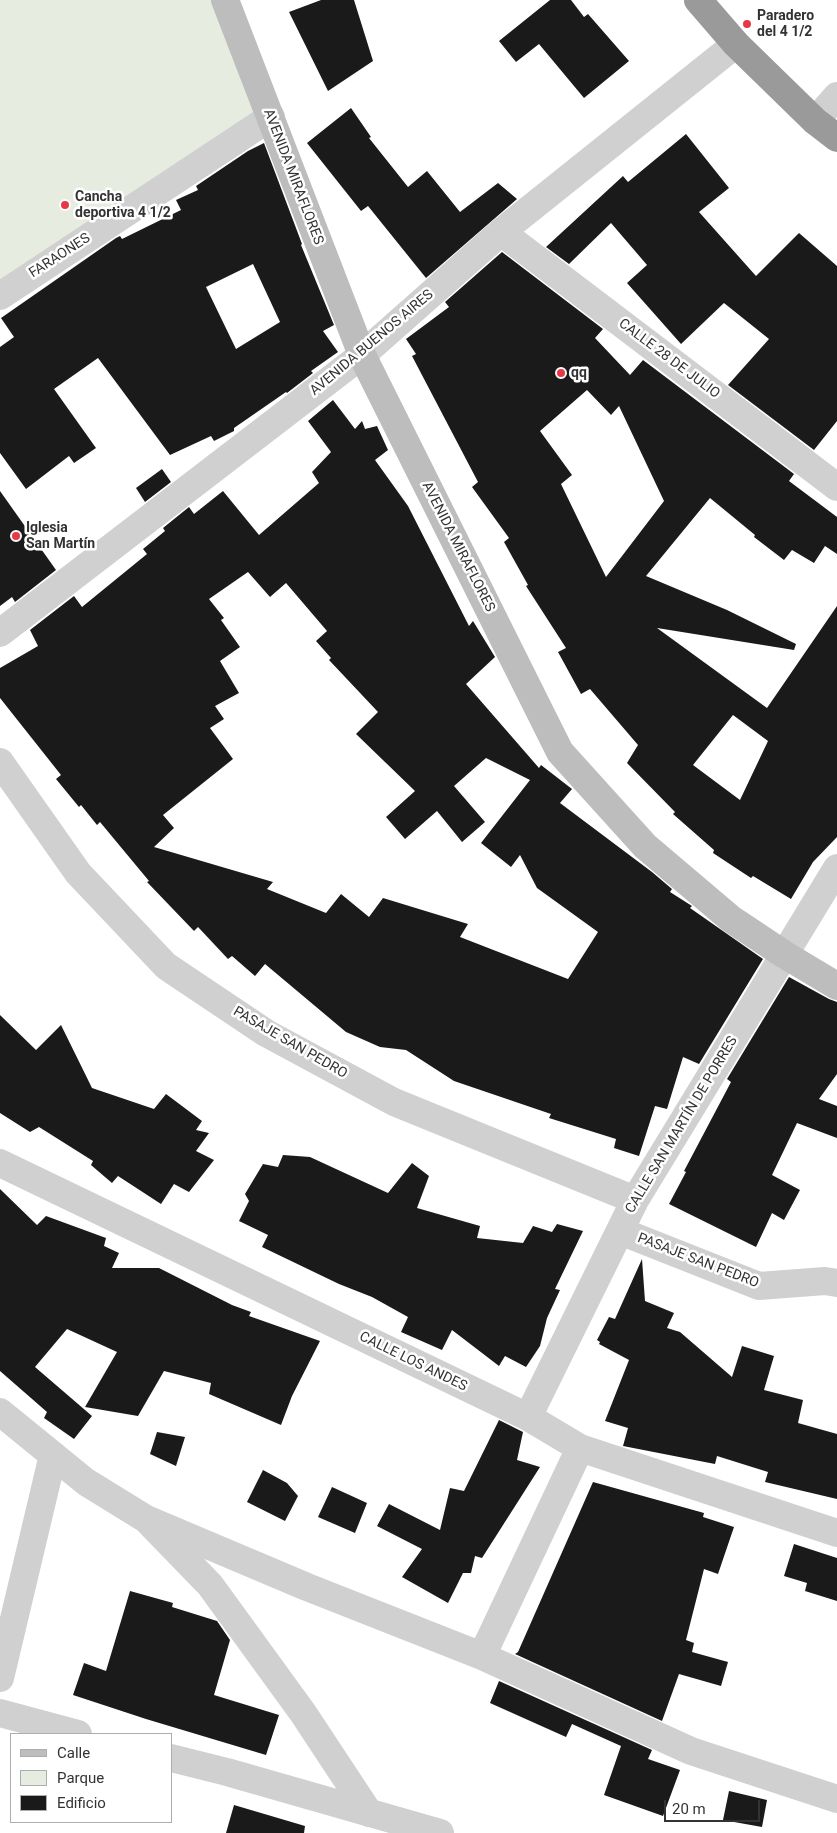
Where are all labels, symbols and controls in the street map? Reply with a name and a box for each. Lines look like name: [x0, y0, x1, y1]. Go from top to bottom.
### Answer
place label: Paradero del 4 1/2: [757, 8, 814, 40]
marker: Paradero del 4 1/2: [741, 18, 753, 30]
street label: AVENIDA MIRAFLORES: [259, 107, 327, 247]
place label: Cancha deportiva 4 1/2: [75, 189, 171, 222]
marker: Cancha deportiva 4 1/2: [59, 199, 71, 211]
street label: FARAONES: [26, 230, 94, 282]
street label: AVENIDA BUENOS AIRES: [307, 286, 437, 400]
street label: CALLE 28 DE JULIO: [615, 315, 723, 403]
place label: qq: [571, 365, 587, 381]
marker: qq: [555, 367, 567, 379]
street label: AVENIDA MIRAFLORES: [418, 479, 498, 615]
place label: Iglesia San Martín: [26, 520, 95, 552]
marker: Iglesia San Martín: [10, 530, 22, 542]
street label: PASAJE SAN PEDRO: [230, 1004, 350, 1082]
street label: CALLE SAN MARTÍN DE PORRES: [622, 1033, 742, 1217]
street label: PASAJE SAN PEDRO: [635, 1230, 761, 1292]
street label: CALLE LOS ANDES: [356, 1329, 470, 1395]
legend: [10, 1733, 172, 1823]
text: Calle: [57, 1744, 90, 1762]
text: Parque: [57, 1769, 104, 1787]
scale bar: [667, 1790, 763, 1822]
text: Edificio: [57, 1794, 106, 1812]
text: 20 m: [672, 1800, 706, 1818]

